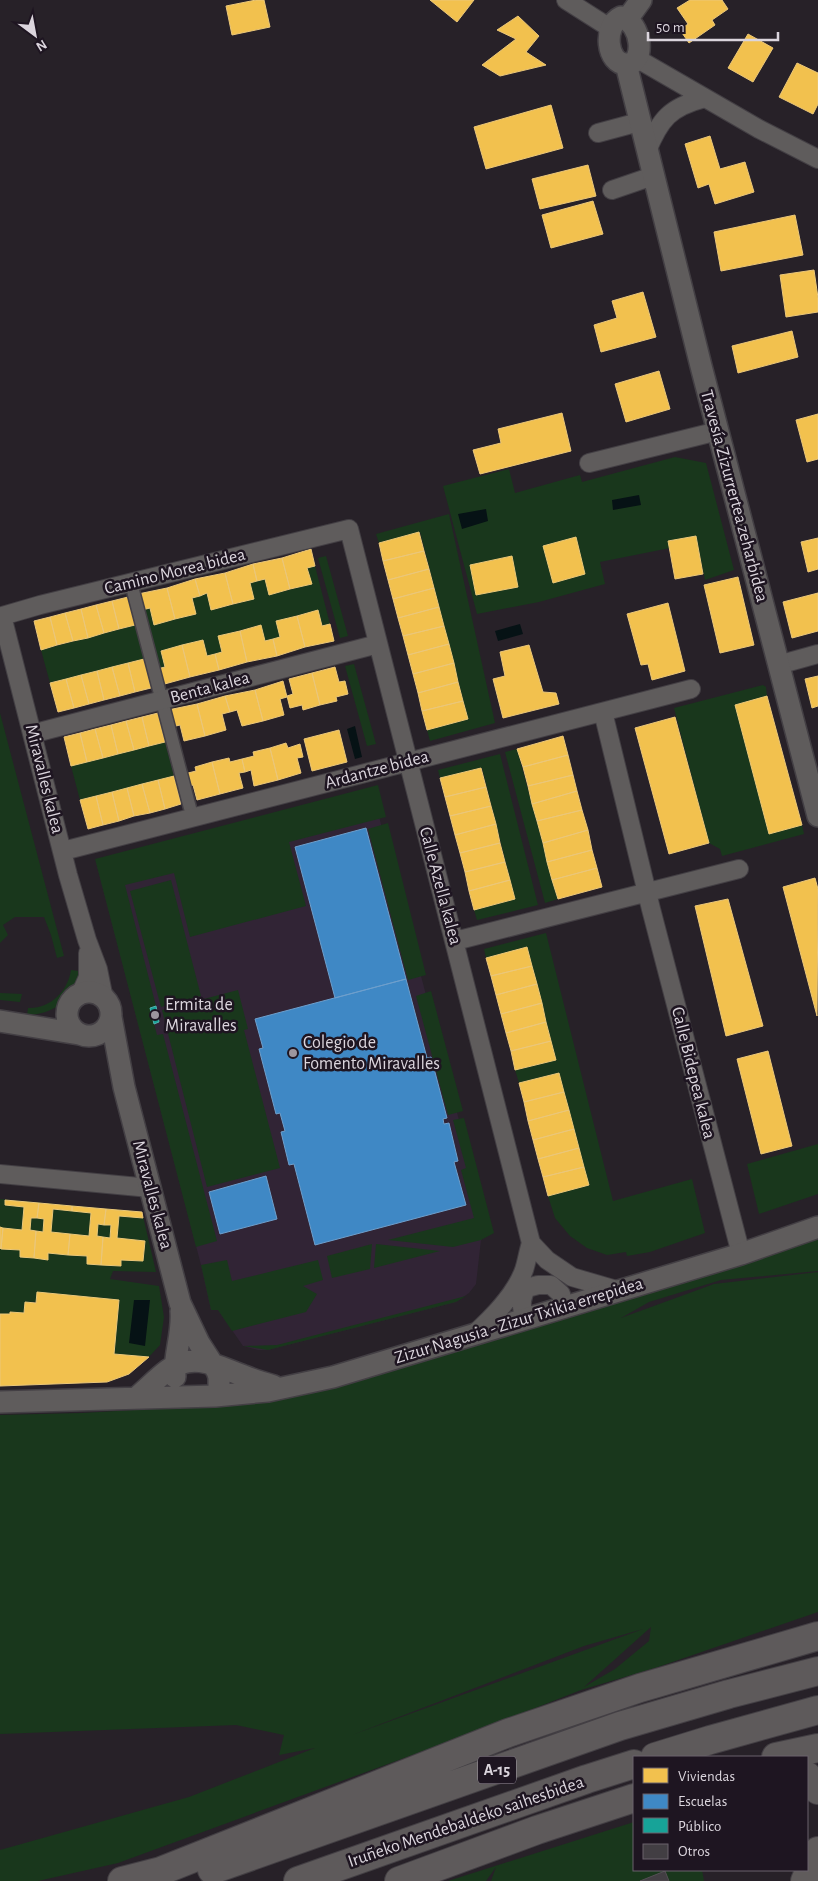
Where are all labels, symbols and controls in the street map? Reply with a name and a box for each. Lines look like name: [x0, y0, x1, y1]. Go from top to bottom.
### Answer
north arrow: [10, 10, 60, 60]
scale bar: [648, 10, 778, 42]
text: 50 m: [656, 20, 685, 35]
text: N: [34, 37, 49, 54]
street label: Travesía Zizurrertea zeharbidea: [697, 388, 771, 604]
street label: Camino Morea bidea: [103, 546, 247, 598]
street label: Benta kalea: [168, 669, 252, 707]
street label: Miravalles kalea: [22, 723, 66, 835]
street label: Ardantze bidea: [323, 748, 431, 792]
street label: Calle Azella kalea: [416, 825, 464, 947]
place label: Ermita de Miravalles: [165, 996, 237, 1035]
street label: Calle Bidepea kalea: [668, 1005, 718, 1141]
marker: Ermita de Miravalles: [149, 1009, 161, 1021]
place label: Colegio de Fomento Miravalles: [303, 1034, 440, 1073]
marker: Colegio de Fomento Miravalles: [287, 1047, 299, 1059]
street label: Miravalles kalea: [129, 1139, 175, 1251]
street label: Zizur Nagusia - Zizur Txikia errepidea: [393, 1275, 645, 1367]
road number: A-15: [478, 1756, 516, 1784]
legend: [633, 1756, 808, 1871]
text: Viviendas: [678, 1769, 735, 1784]
street label: Iruñeko Mendebaldeko saihesbidea: [346, 1773, 586, 1871]
text: Escuelas: [678, 1794, 727, 1809]
text: Público: [678, 1819, 721, 1834]
text: Otros: [678, 1844, 710, 1859]

